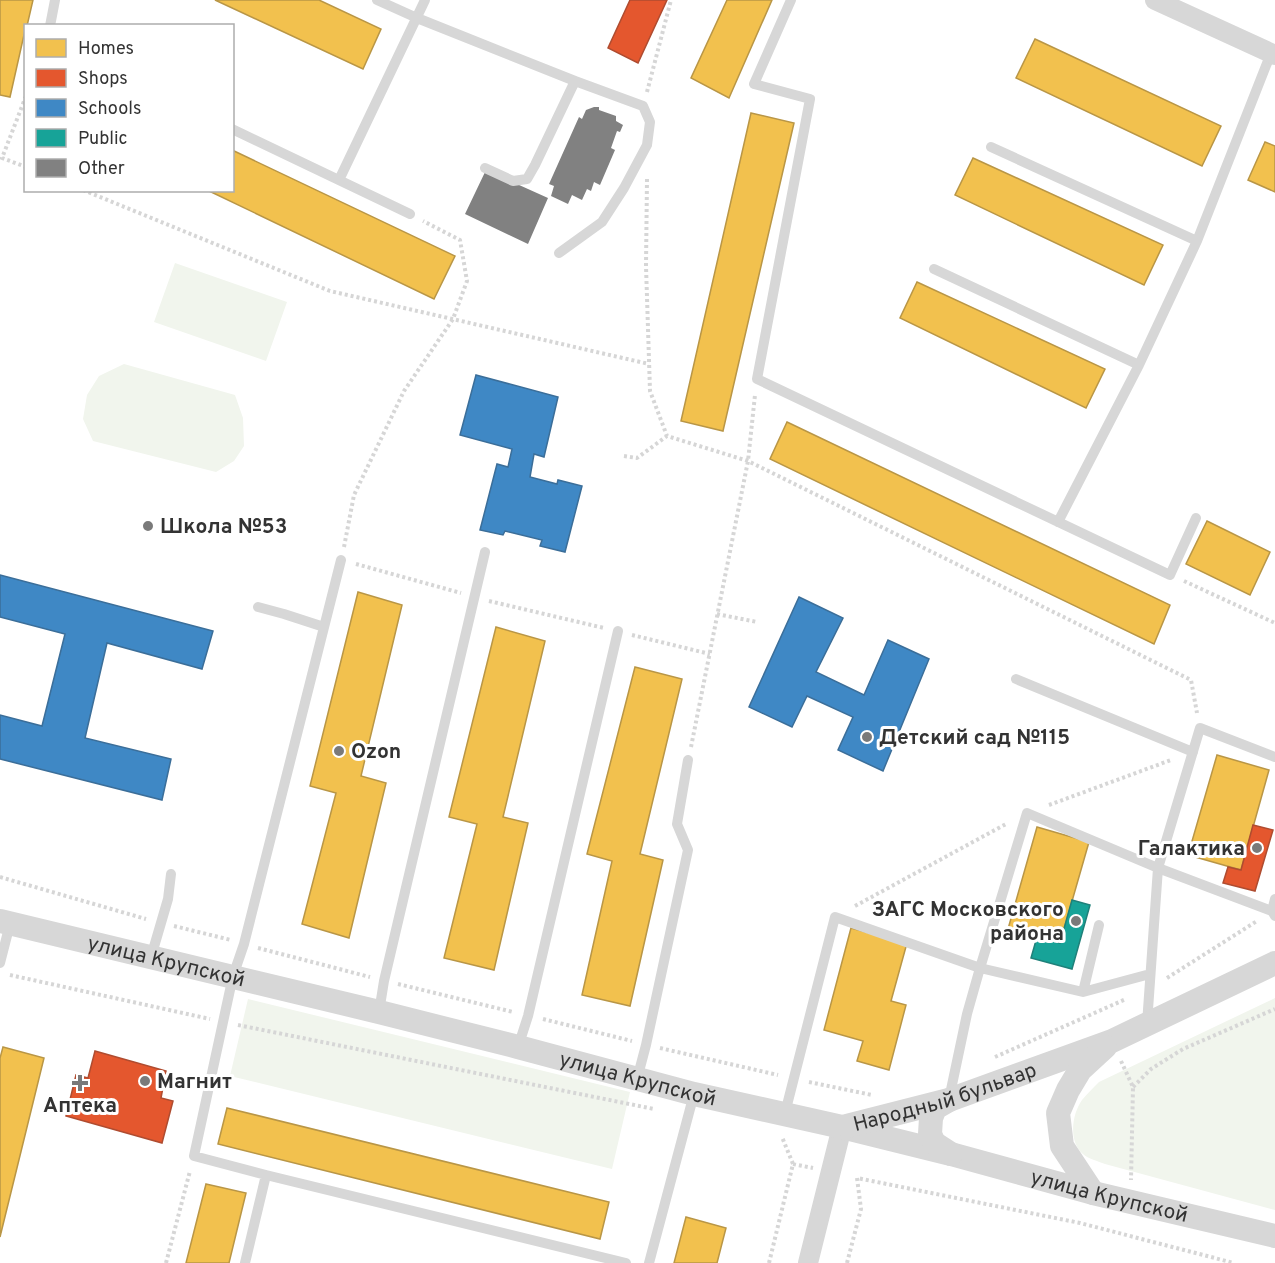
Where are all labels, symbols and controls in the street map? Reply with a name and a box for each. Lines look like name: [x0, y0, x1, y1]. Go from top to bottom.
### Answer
legend: [24, 24, 234, 192]
text: Homes: [78, 38, 134, 61]
text: Shops: [78, 68, 128, 91]
text: Schools: [78, 98, 141, 121]
text: Public: [78, 128, 128, 151]
text: Other: [78, 158, 125, 181]
place label: Школа №53: [160, 514, 287, 541]
marker: Школа №53: [141, 519, 155, 533]
place label: Детский сад №115: [879, 725, 1070, 752]
marker: Детский сад №115: [860, 730, 874, 744]
place label: Ozon: [351, 739, 401, 766]
marker: Ozon: [332, 744, 346, 758]
place label: Галактика: [1138, 836, 1245, 863]
marker: Галактика: [1250, 841, 1264, 855]
place label: ЗАГС Московского района: [872, 897, 1064, 948]
marker: ЗАГС Московского района: [1069, 914, 1083, 928]
street label: улица Крупской: [84, 930, 247, 994]
street label: улица Крупской: [556, 1047, 718, 1114]
street label: Народный бульвар: [850, 1057, 1041, 1139]
place label: Магнит: [157, 1069, 232, 1096]
marker: Магнит: [138, 1074, 152, 1088]
marker: Аптека: [73, 1076, 87, 1090]
place label: Аптека: [43, 1093, 117, 1120]
street label: улица Крупской: [1027, 1164, 1190, 1230]

